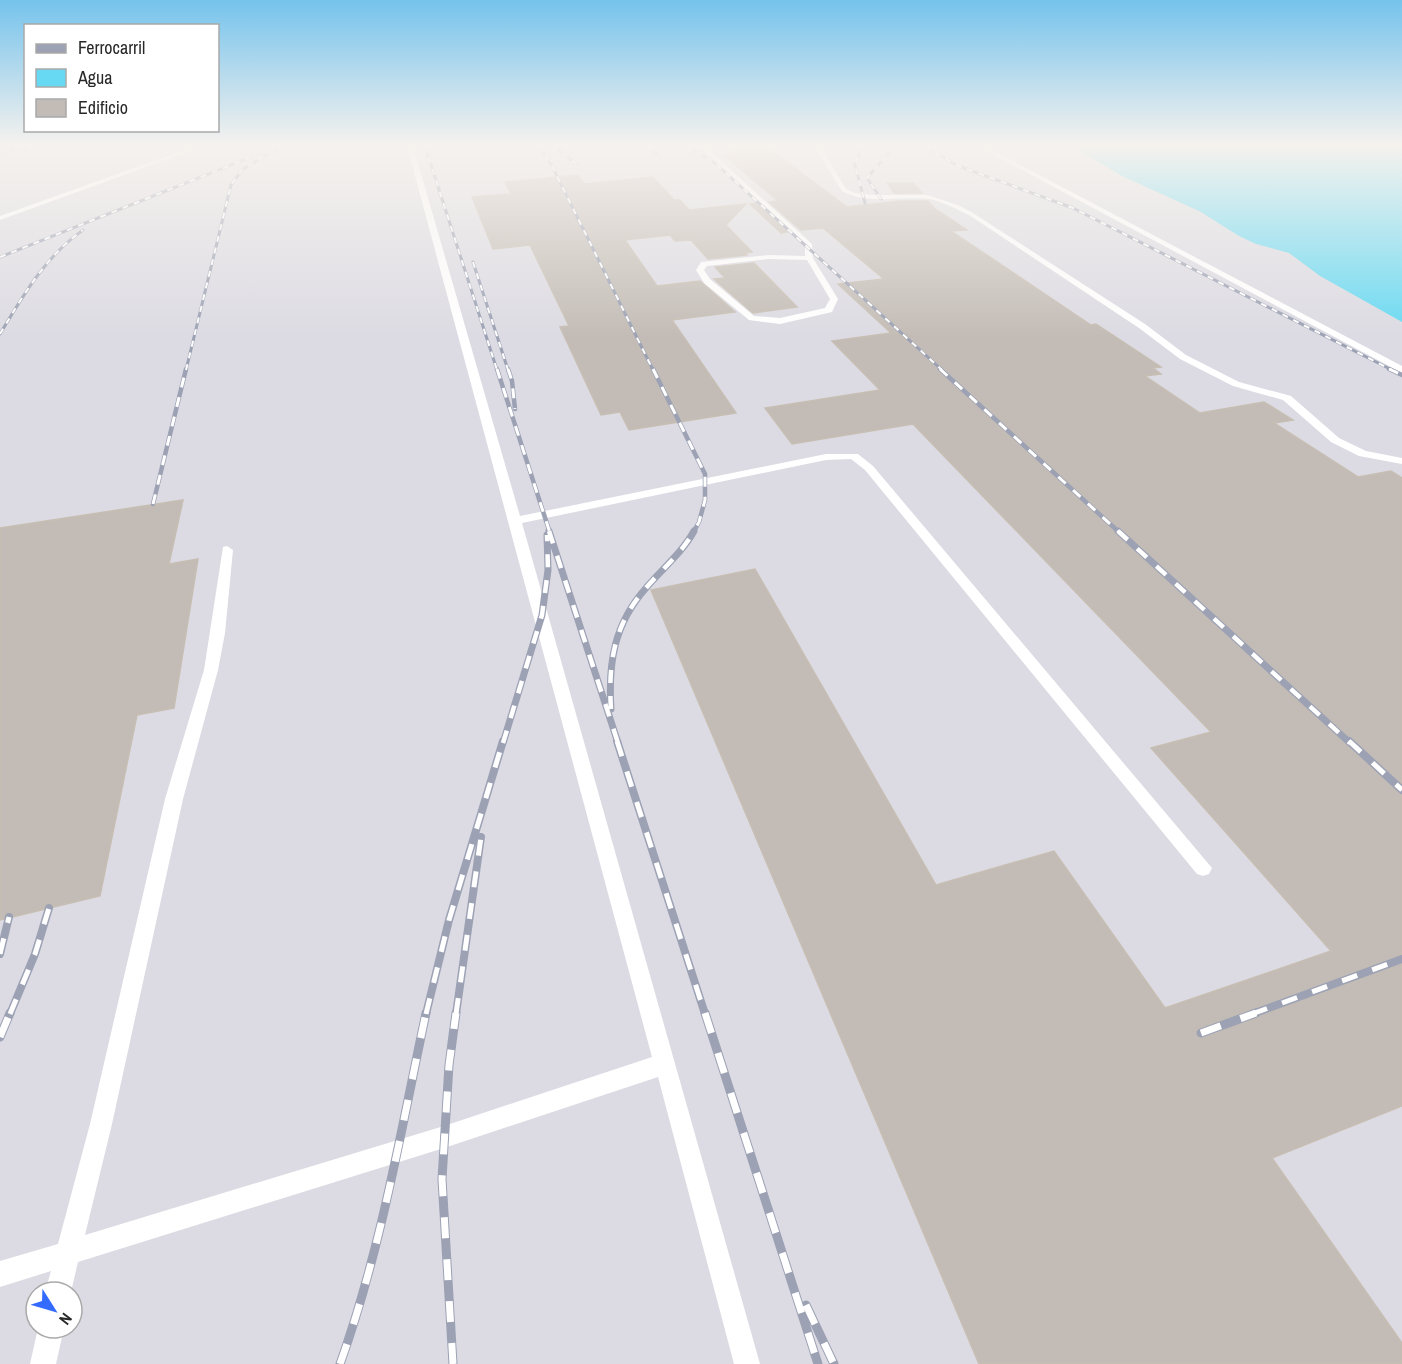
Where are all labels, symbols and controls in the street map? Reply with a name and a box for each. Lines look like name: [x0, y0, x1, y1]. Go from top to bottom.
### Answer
legend: [24, 24, 219, 132]
text: Ferrocarril: [78, 35, 145, 60]
text: Agua: [77, 65, 112, 90]
text: Edificio: [78, 95, 128, 120]
north arrow: [24, 1280, 84, 1340]
text: N: [54, 1309, 78, 1329]

